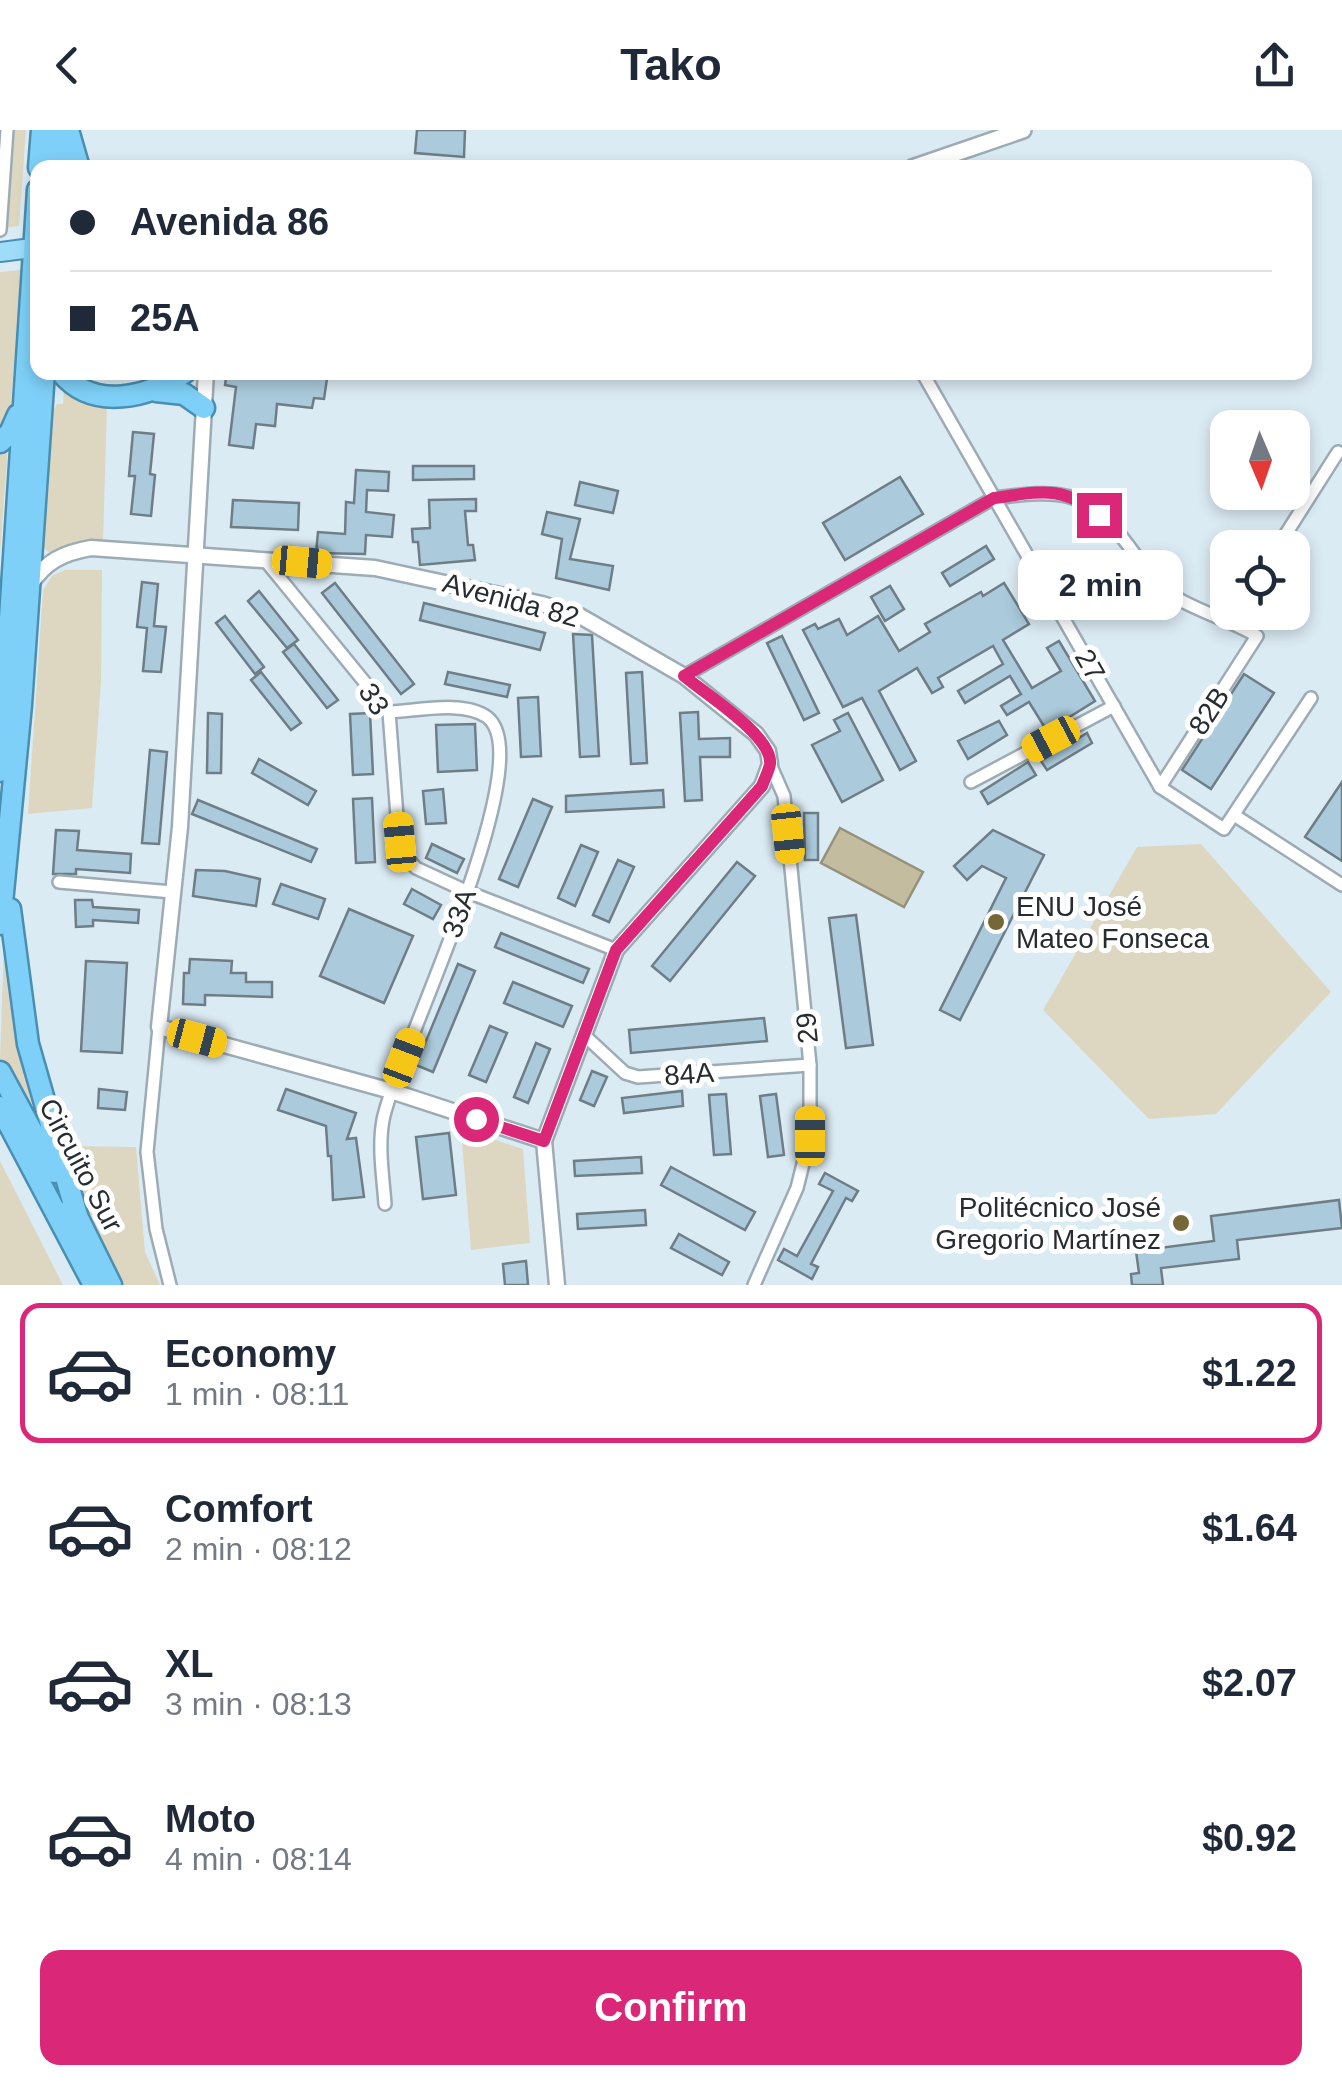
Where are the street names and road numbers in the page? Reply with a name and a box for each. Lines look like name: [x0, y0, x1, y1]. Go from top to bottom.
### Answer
street label: Avenida 82: [440, 567, 582, 633]
street label: 27: [1069, 644, 1111, 686]
street label: 33: [353, 677, 395, 721]
street label: 82B: [1182, 682, 1236, 740]
street label: 33A: [436, 884, 482, 942]
street label: 29: [790, 1011, 824, 1045]
street label: 84A: [663, 1057, 715, 1091]
street label: Circuito Sur: [33, 1093, 129, 1237]

